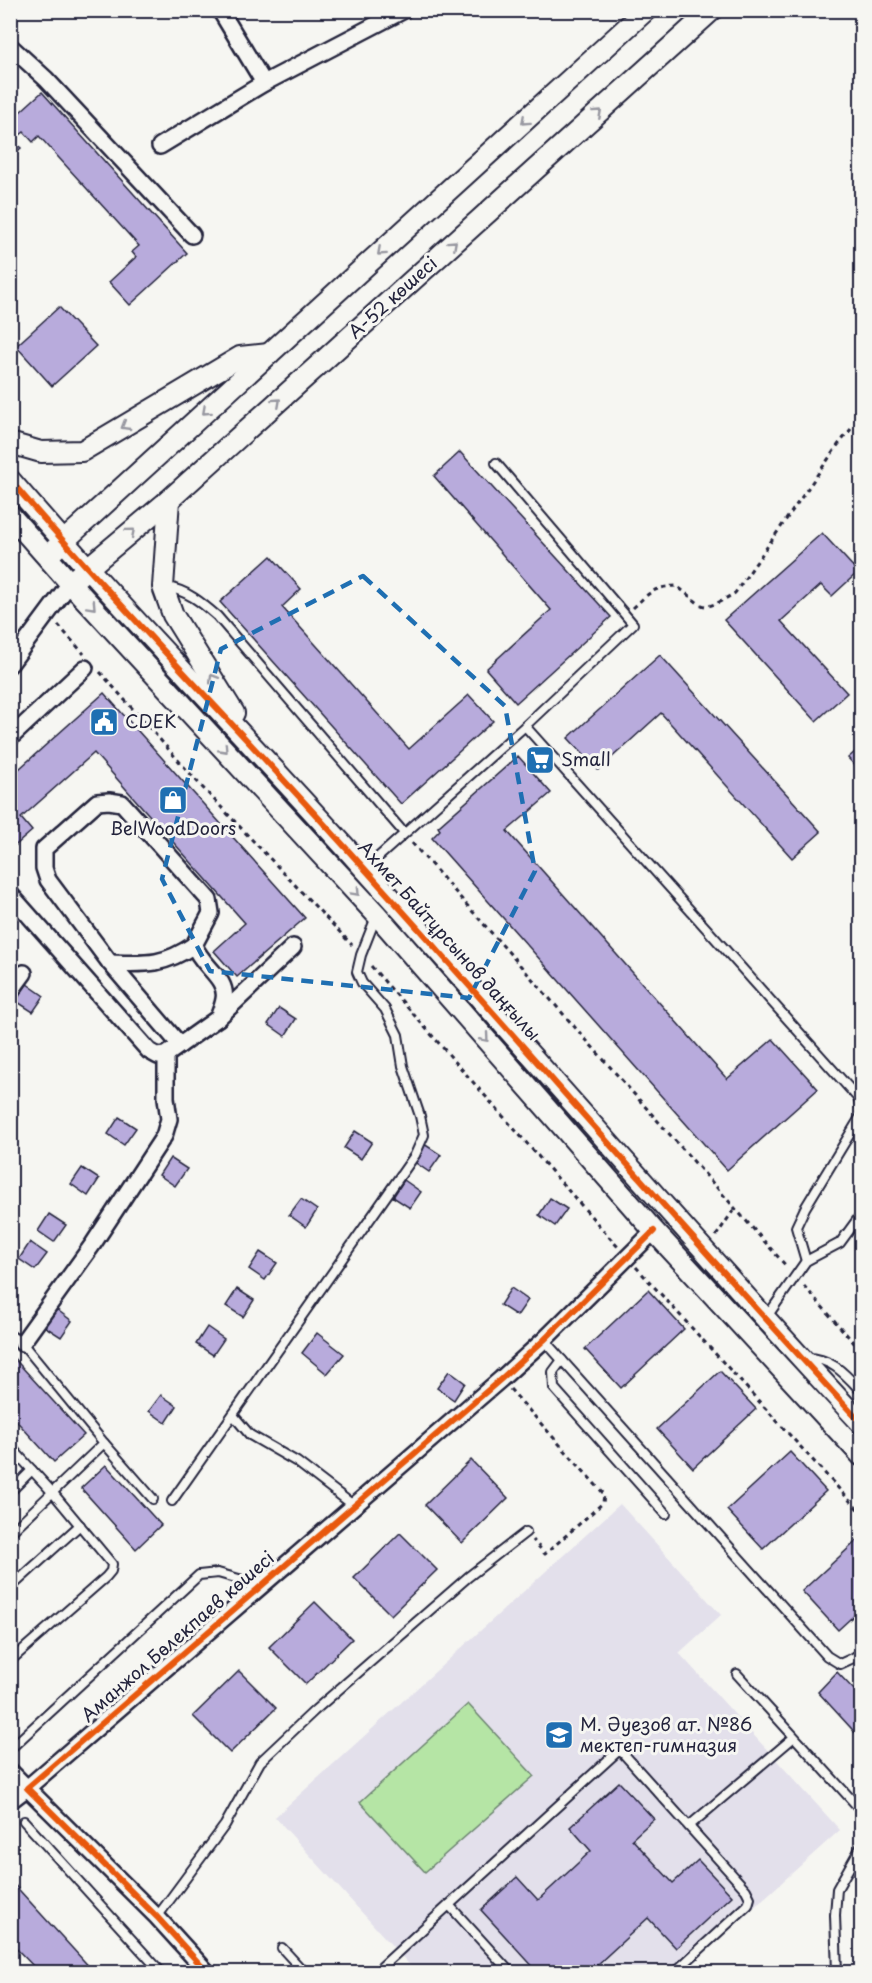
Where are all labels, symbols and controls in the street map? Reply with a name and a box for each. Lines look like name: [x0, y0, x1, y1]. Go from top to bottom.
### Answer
one-way arrow: [591, 109, 602, 120]
one-way arrow: [522, 113, 533, 124]
one-way arrow: [447, 240, 457, 251]
one-way arrow: [377, 245, 388, 256]
street label: А-52 көшесі: [341, 249, 443, 344]
one-way arrow: [270, 399, 281, 410]
one-way arrow: [202, 404, 213, 415]
one-way arrow: [121, 418, 131, 430]
one-way arrow: [125, 528, 136, 539]
one-way arrow: [84, 598, 95, 609]
one-way arrow: [209, 674, 221, 684]
public building icon: CDEK: [88, 706, 120, 738]
place label: CDEK: [125, 707, 177, 734]
one-way arrow: [217, 742, 228, 753]
supermarket icon: Small: [524, 744, 556, 776]
place label: Small: [561, 745, 611, 772]
shop icon: BelWoodDoors: [157, 784, 189, 816]
place label: BelWoodDoors: [110, 814, 236, 841]
street label: Ахмет Байтұрсынов даңғылы: [353, 834, 548, 1046]
one-way arrow: [349, 886, 360, 896]
one-way arrow: [478, 1031, 489, 1042]
street label: Аманжол Бөлекпаев көшесі: [74, 1544, 280, 1728]
place label: М. Әуезов ат. №86 мектеп-гимназия: [580, 1710, 752, 1758]
school or university icon: М. Әуезов ат. №86 мектеп-гимназия: [543, 1719, 575, 1751]

